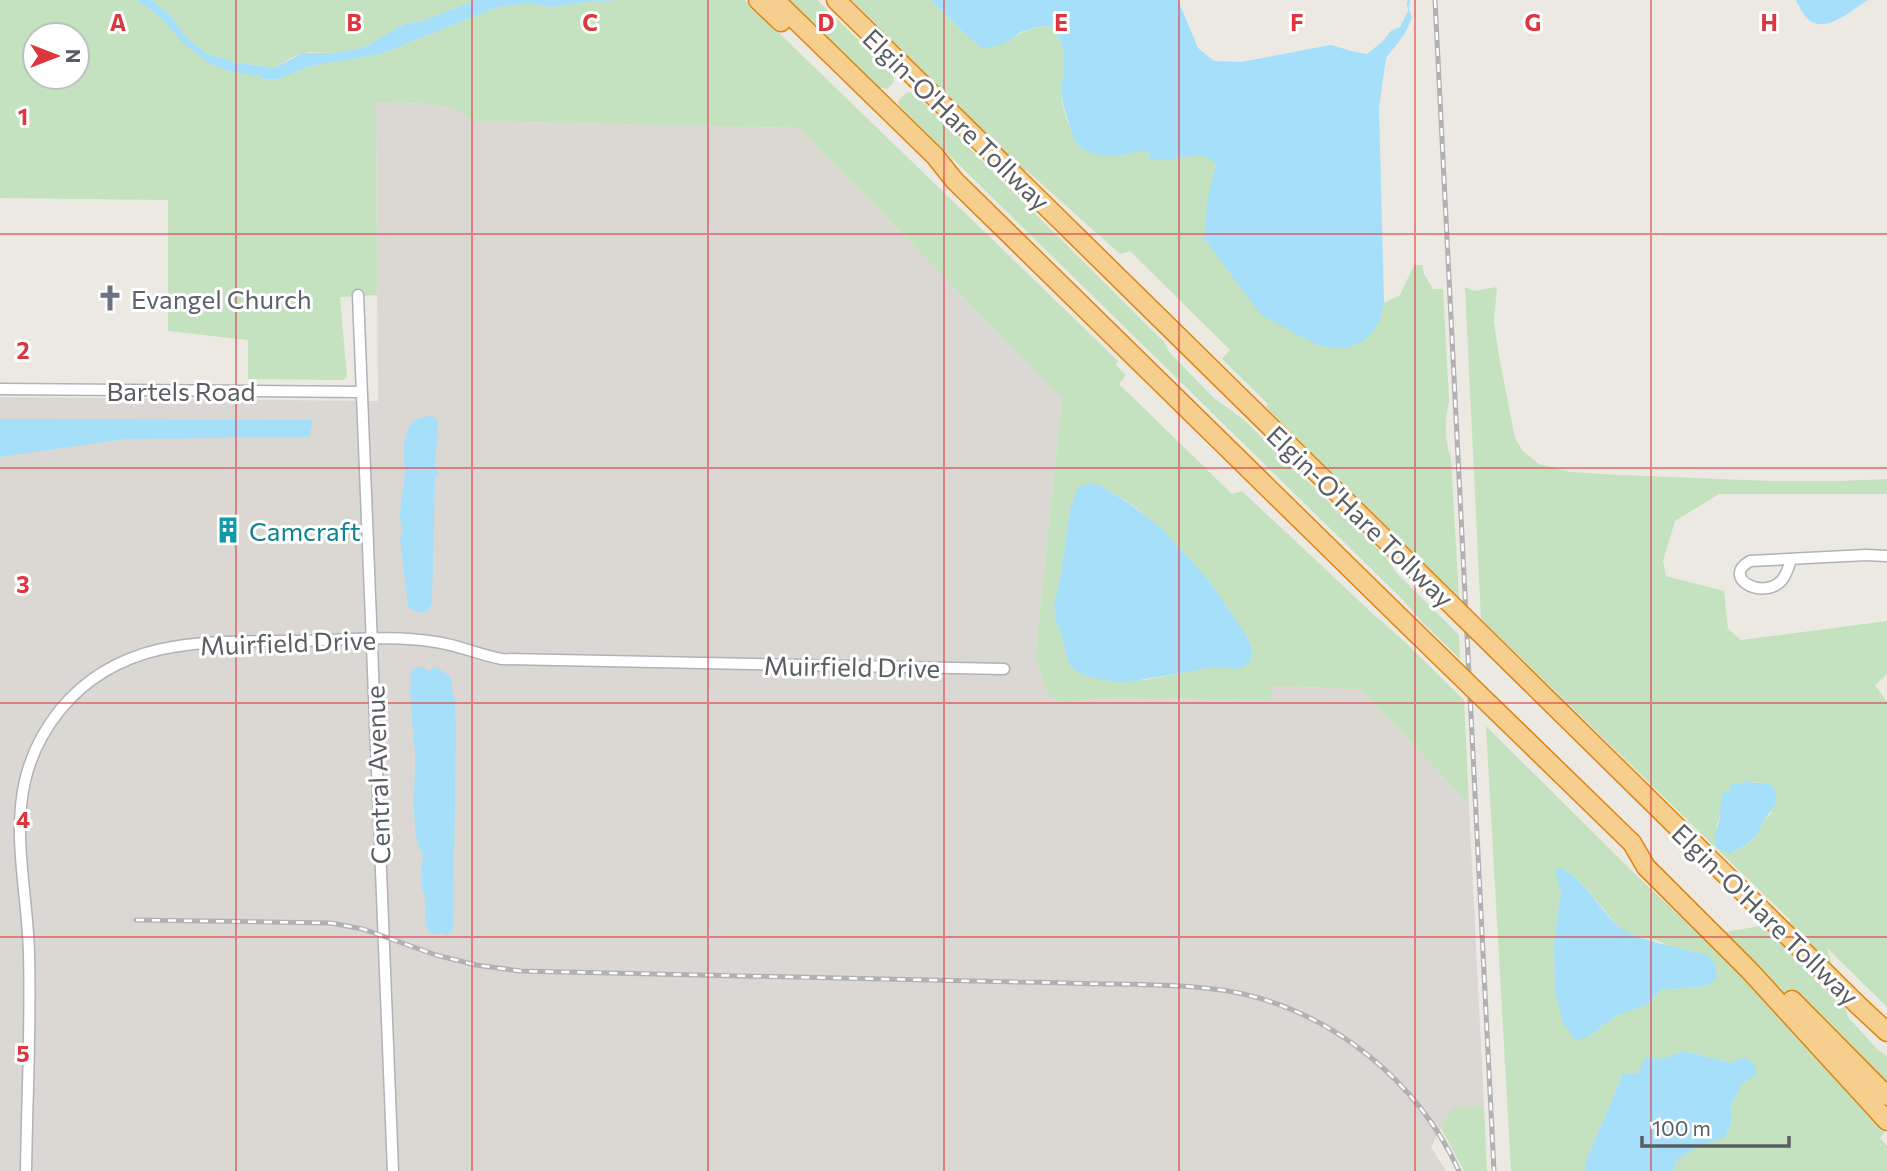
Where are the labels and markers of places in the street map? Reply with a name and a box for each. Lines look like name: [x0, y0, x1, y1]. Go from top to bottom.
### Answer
church icon: Evangel Church: [95, 283, 125, 313]
place label: Evangel Church: [131, 283, 312, 314]
building icon: Camcraft: [213, 515, 243, 545]
place label: Camcraft: [249, 515, 361, 546]

